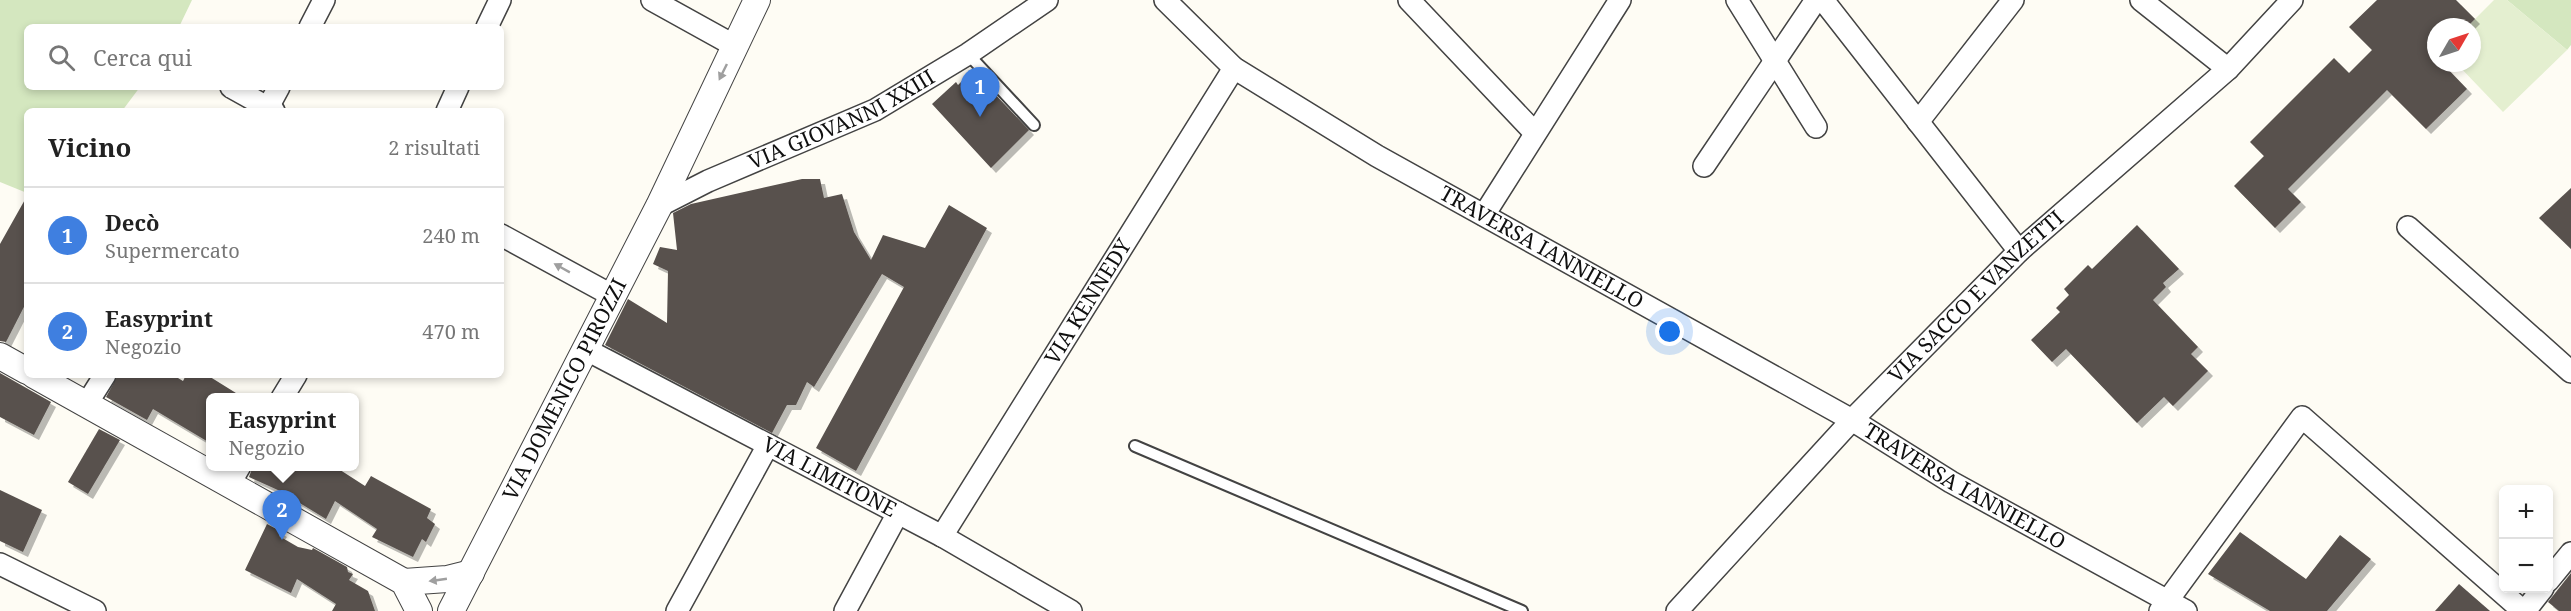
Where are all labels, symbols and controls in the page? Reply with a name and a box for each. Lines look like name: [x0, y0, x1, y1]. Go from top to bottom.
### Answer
north arrow: [2427, 18, 2481, 72]
search box: [24, 24, 504, 90]
icon: search: [45, 41, 78, 74]
text: Cerca qui: [93, 42, 192, 72]
street label: VIA GIOVANNI XXIII: [744, 62, 939, 175]
one-way arrow: [718, 63, 728, 80]
pin: 1: [960, 68, 1000, 117]
text: Vicino: [48, 129, 131, 165]
text: 2 risultati: [388, 134, 480, 161]
street label: TRAVERSA IANNIELLO: [1435, 179, 1649, 315]
street label: VIA SACCO E VANZETTI: [1882, 204, 2069, 388]
text: Decò: [105, 207, 160, 237]
text: 1: [62, 222, 73, 249]
text: 240 m: [422, 222, 480, 249]
street label: VIA KENNEDY: [1038, 233, 1137, 369]
text: Supermercato: [105, 237, 240, 264]
one-way arrow: [553, 263, 570, 273]
street label: VIA DOMENICO PIROZZI: [495, 273, 632, 505]
text: Easyprint: [105, 303, 213, 333]
your location: [1655, 317, 1684, 346]
text: 2: [62, 318, 73, 345]
text: 470 m: [422, 318, 480, 345]
text: Negozio: [105, 333, 181, 360]
popup: [206, 393, 359, 471]
text: Easyprint: [229, 404, 336, 434]
street label: TRAVERSA IANNIELLO: [1859, 416, 2071, 555]
street label: VIA LIMITONE: [758, 430, 902, 523]
text: Negozio: [229, 434, 305, 461]
map controls: [2499, 485, 2553, 593]
button: +: [2499, 485, 2553, 539]
pin: 2: [262, 490, 302, 540]
button: −: [2499, 539, 2553, 593]
one-way arrow: [428, 576, 447, 585]

